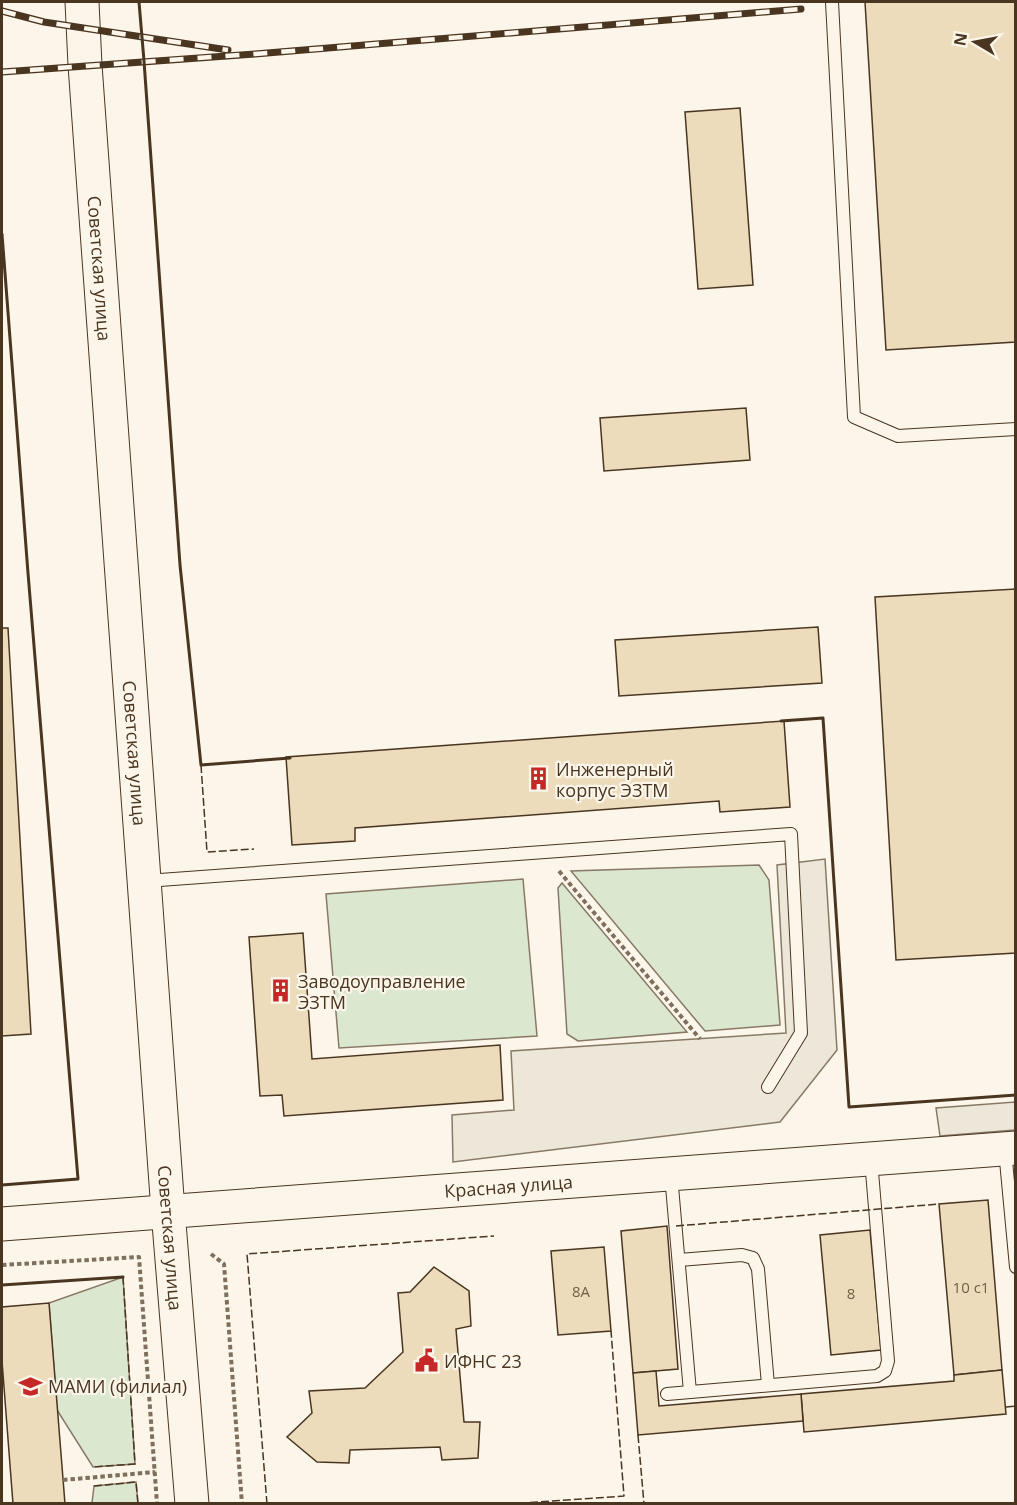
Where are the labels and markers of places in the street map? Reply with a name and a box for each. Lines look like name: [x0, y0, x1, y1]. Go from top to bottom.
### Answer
place label: Инженерный корпус ЭЗТМ: [556, 757, 674, 802]
building icon: Инженерный корпус ЭЗТМ: [525, 766, 551, 792]
place label: Заводоуправление ЭЗТМ: [298, 969, 466, 1014]
building icon: Заводоуправление ЭЗТМ: [267, 978, 293, 1004]
public building icon: ИФНС 23: [413, 1348, 439, 1374]
place label: ИФНС 23: [444, 1349, 522, 1373]
school or university icon: МАМИ (филиал): [17, 1373, 43, 1399]
place label: МАМИ (филиал): [48, 1374, 187, 1398]

